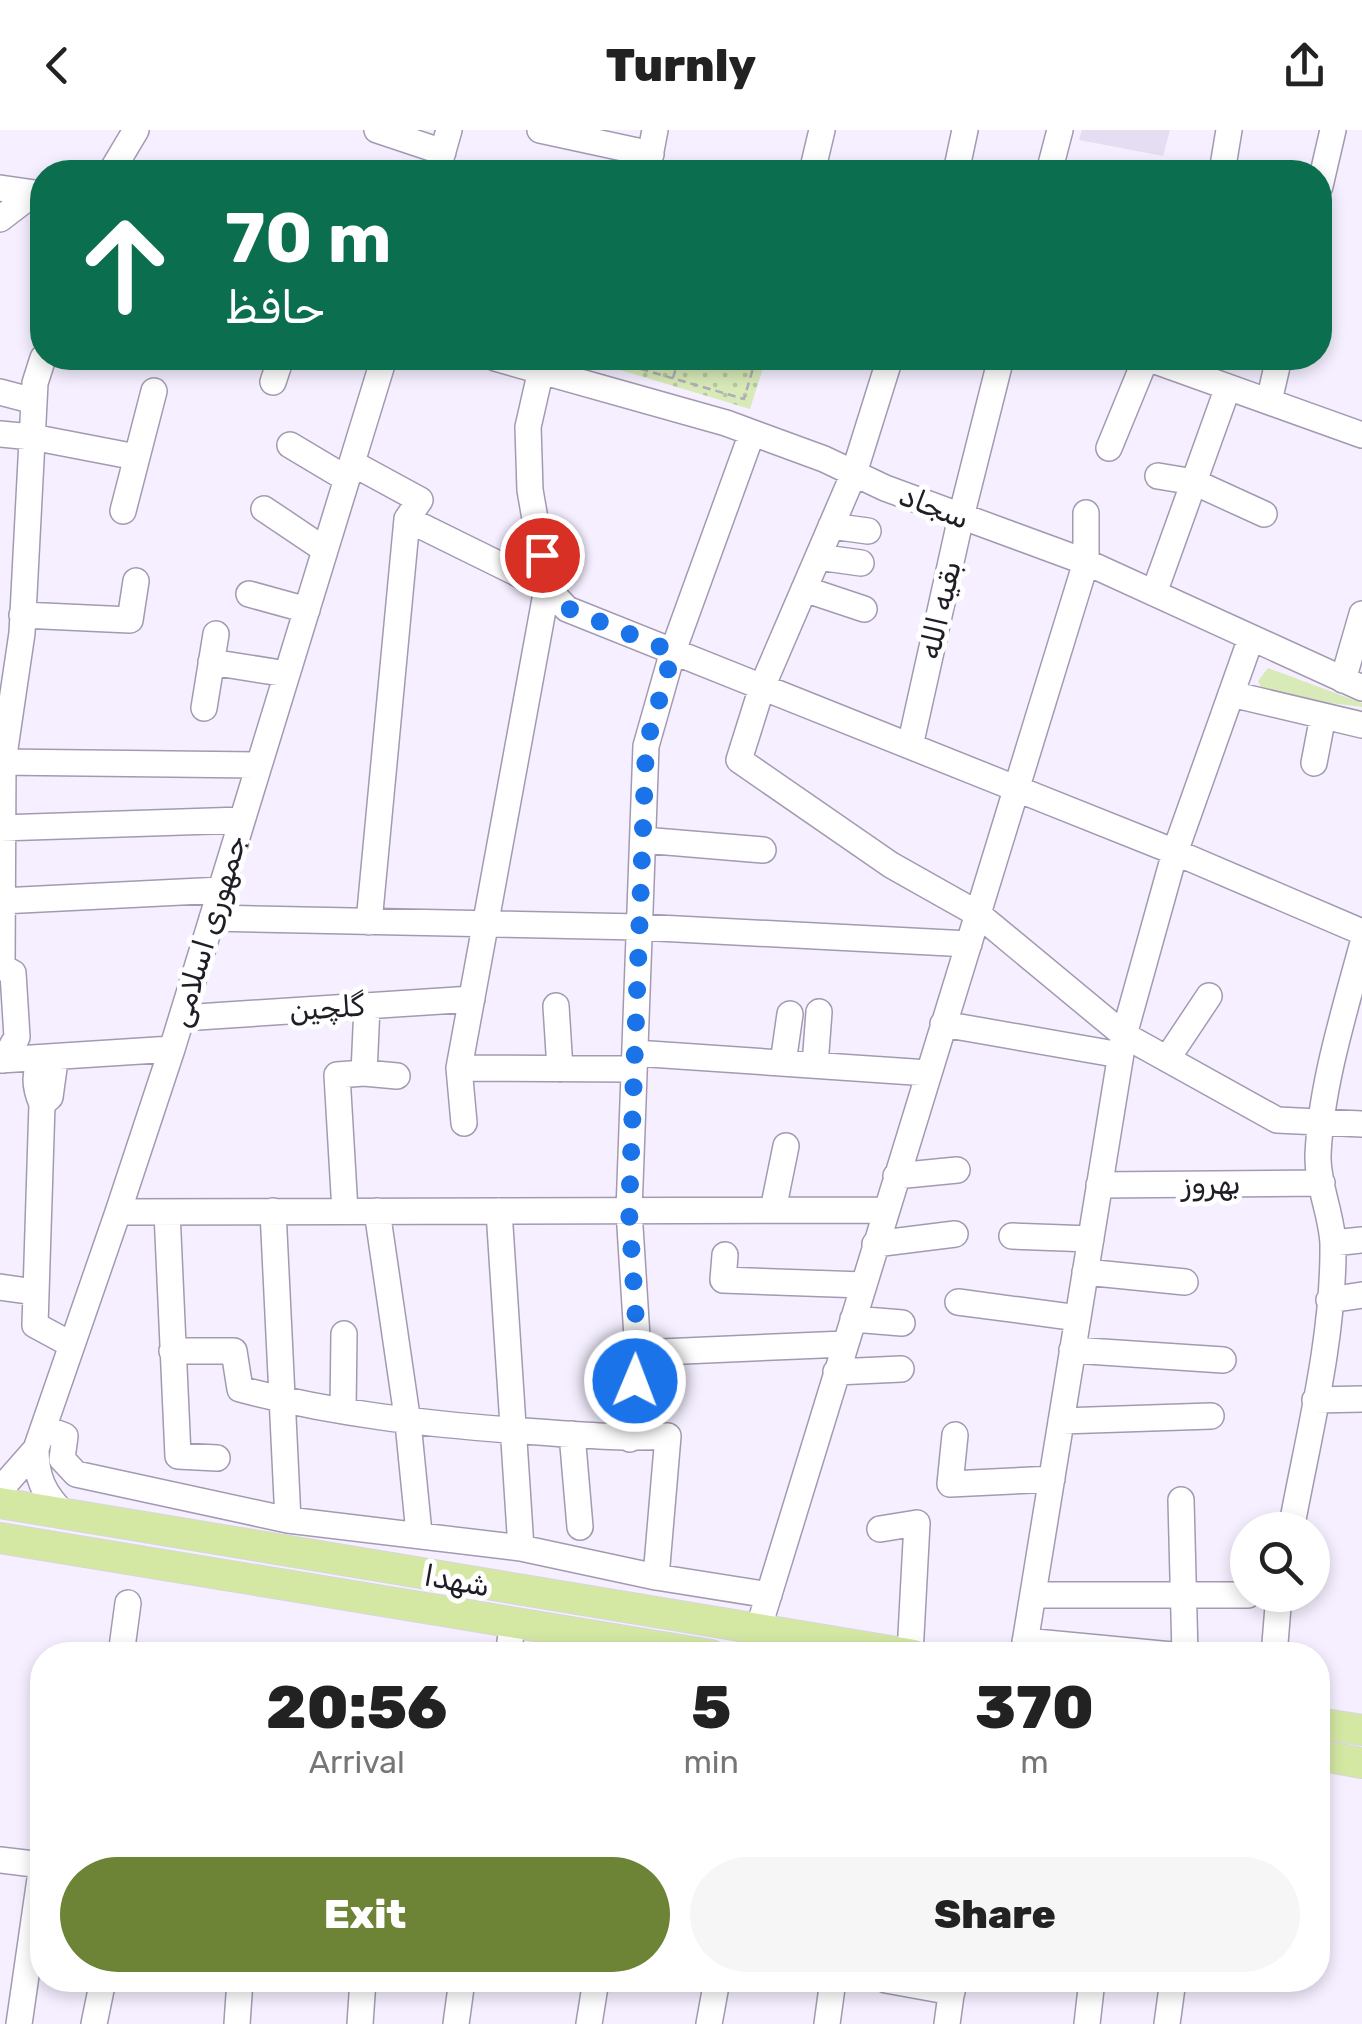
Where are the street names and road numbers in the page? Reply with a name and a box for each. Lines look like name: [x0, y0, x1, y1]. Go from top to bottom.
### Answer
street label: سجاد: [894, 477, 974, 537]
street label: بقیه الله: [911, 557, 969, 663]
street label: جمهوری اسلامی: [162, 831, 254, 1031]
street label: گلچین: [288, 987, 366, 1029]
street label: بهروز: [1179, 1165, 1241, 1203]
street label: شهدا: [421, 1558, 493, 1604]

